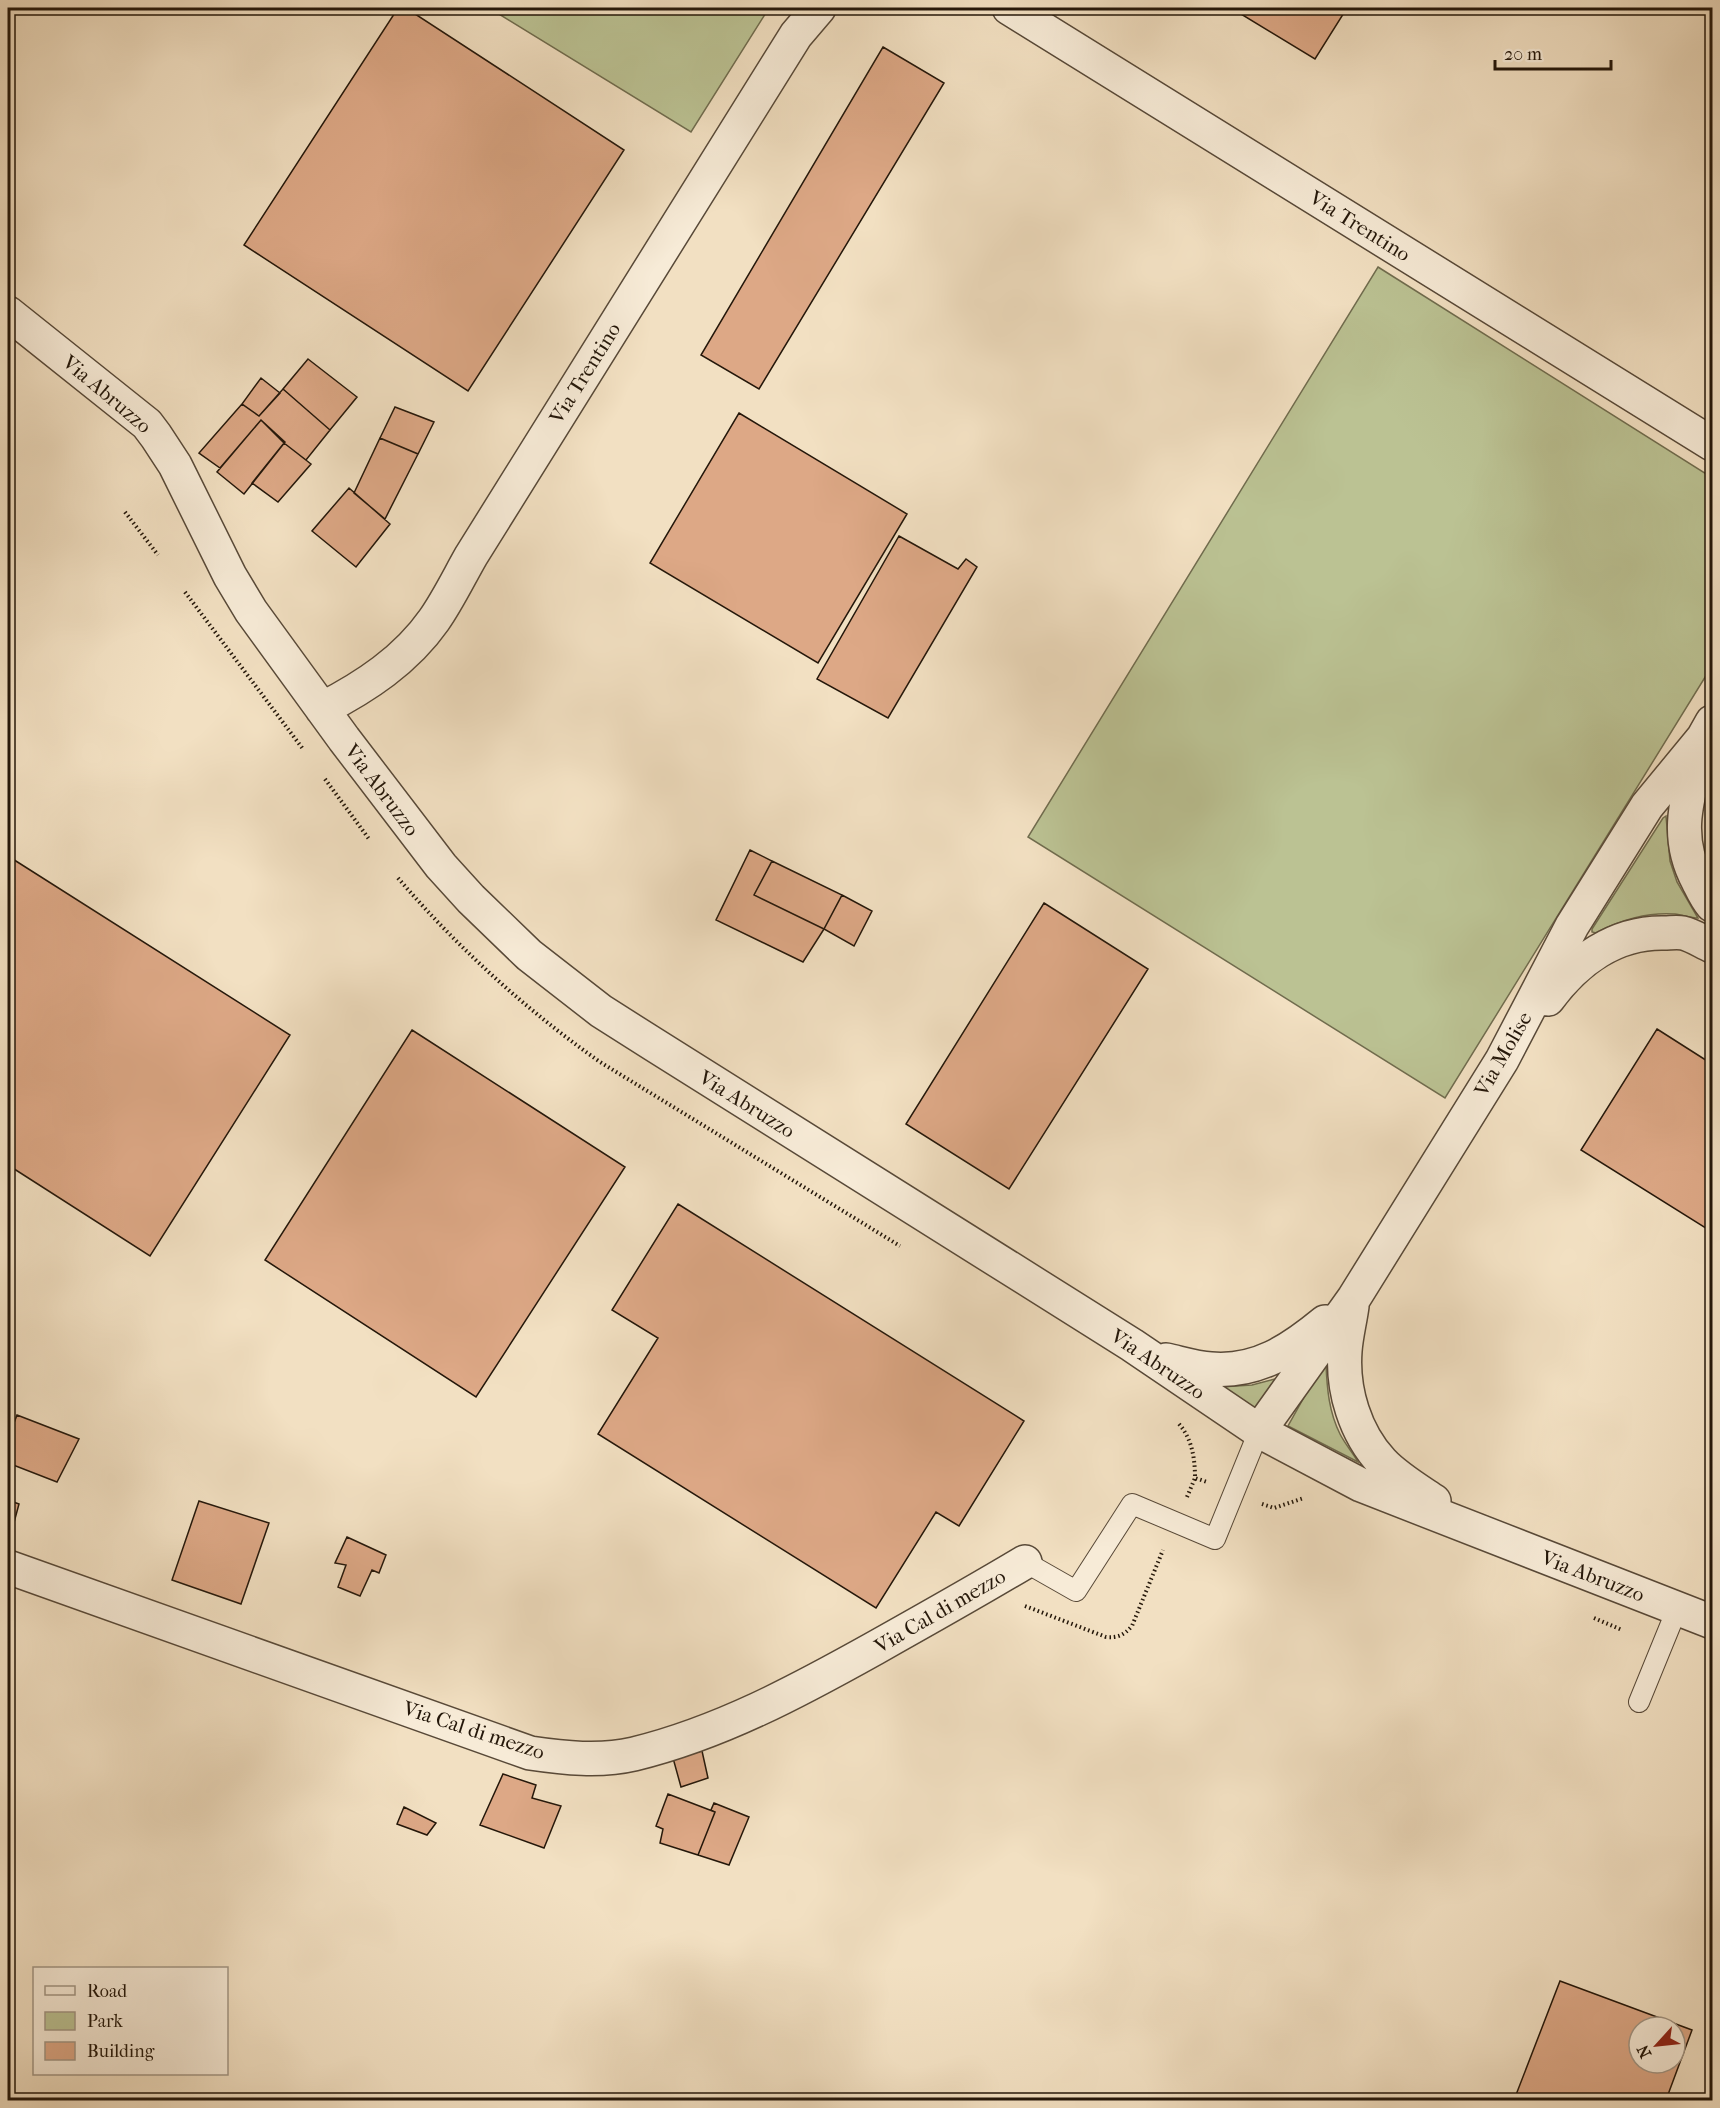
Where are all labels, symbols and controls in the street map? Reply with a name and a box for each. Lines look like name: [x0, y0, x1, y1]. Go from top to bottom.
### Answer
scale bar: [1495, 33, 1610, 71]
text: 20 m: [1504, 44, 1542, 65]
street label: Via Trentino: [1304, 185, 1415, 266]
street label: Via Trentino: [544, 318, 625, 429]
street label: Via Abruzzo: [57, 349, 156, 438]
street label: Via Abruzzo: [339, 739, 424, 841]
street label: Via Molise: [1469, 1007, 1537, 1101]
street label: Via Abruzzo: [694, 1065, 799, 1143]
street label: Via Abruzzo: [1105, 1323, 1210, 1404]
street label: Via Abruzzo: [1537, 1545, 1648, 1607]
street label: Via Cal di mezzo: [869, 1564, 1010, 1659]
street label: Via Cal di mezzo: [399, 1696, 548, 1764]
legend: [33, 1967, 228, 2075]
text: Road: [87, 1981, 127, 2002]
text: Park: [87, 2011, 124, 2032]
north arrow: [1627, 2015, 1687, 2075]
text: Building: [87, 2041, 155, 2062]
text: N: [1632, 2041, 1655, 2061]

